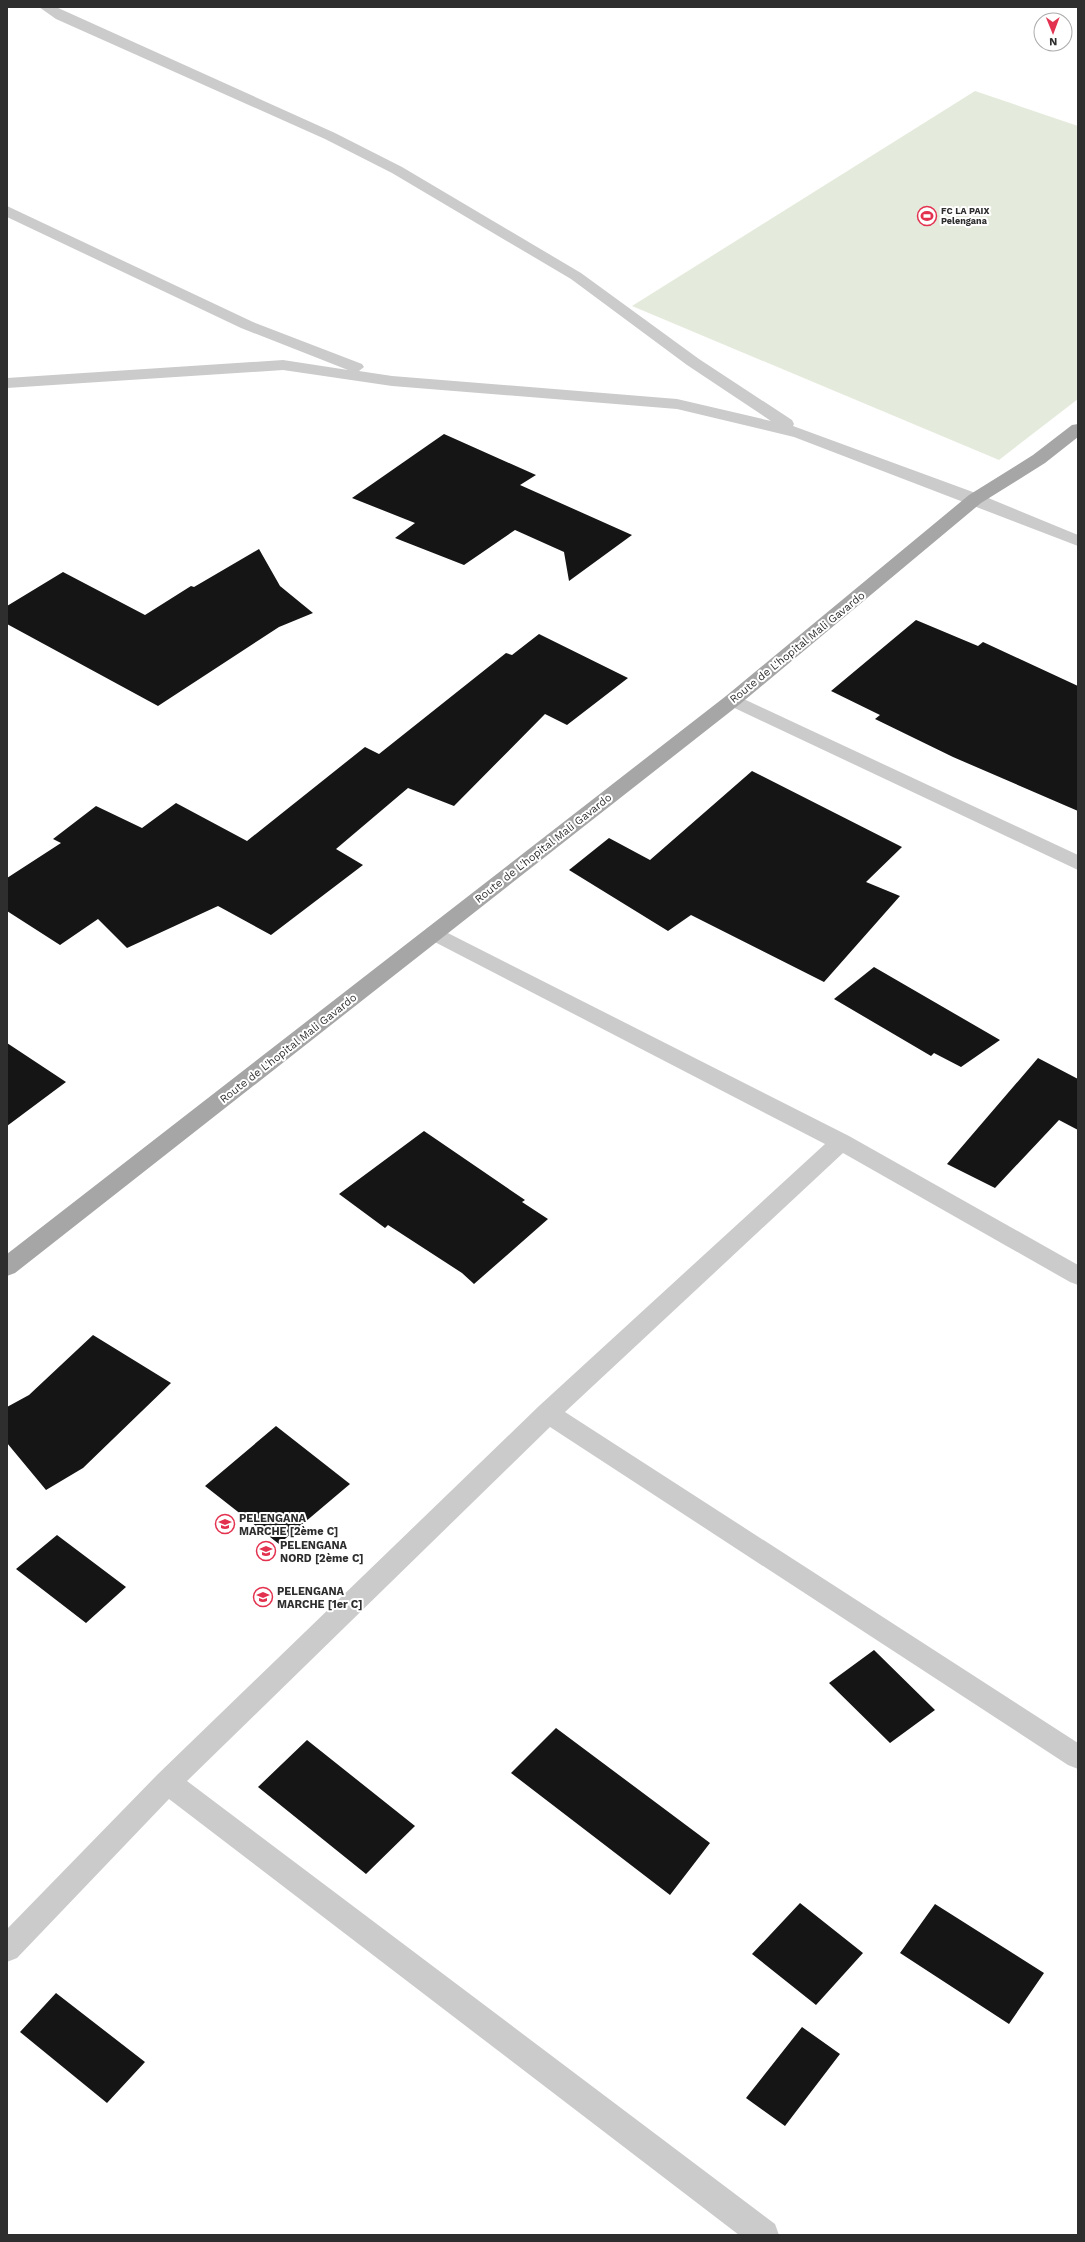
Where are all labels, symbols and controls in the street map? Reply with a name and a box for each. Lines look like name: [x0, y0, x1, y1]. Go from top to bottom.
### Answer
north arrow: [1033, 12, 1073, 52]
text: N: [1049, 35, 1057, 48]
sports icon: FC LA PAIX Pelengana: [916, 205, 938, 227]
place label: FC LA PAIX Pelengana: [941, 206, 989, 226]
street label: Route de L'hopital Mali Gavardo: [727, 589, 867, 706]
street label: Route de L'hopital Mali Gavardo: [472, 791, 614, 906]
street label: Route de L'hopital Mali Gavardo: [217, 991, 359, 1106]
place label: PELENGANA MARCHE [2ème C]: [239, 1512, 338, 1538]
school or university icon: PELENGANA MARCHE [2ème C]: [214, 1513, 236, 1535]
place label: PELENGANA NORD [2ème C]: [280, 1539, 364, 1565]
school or university icon: PELENGANA NORD [2ème C]: [255, 1540, 277, 1562]
place label: PELENGANA MARCHE [1er C]: [277, 1585, 362, 1611]
school or university icon: PELENGANA MARCHE [1er C]: [252, 1586, 274, 1608]

